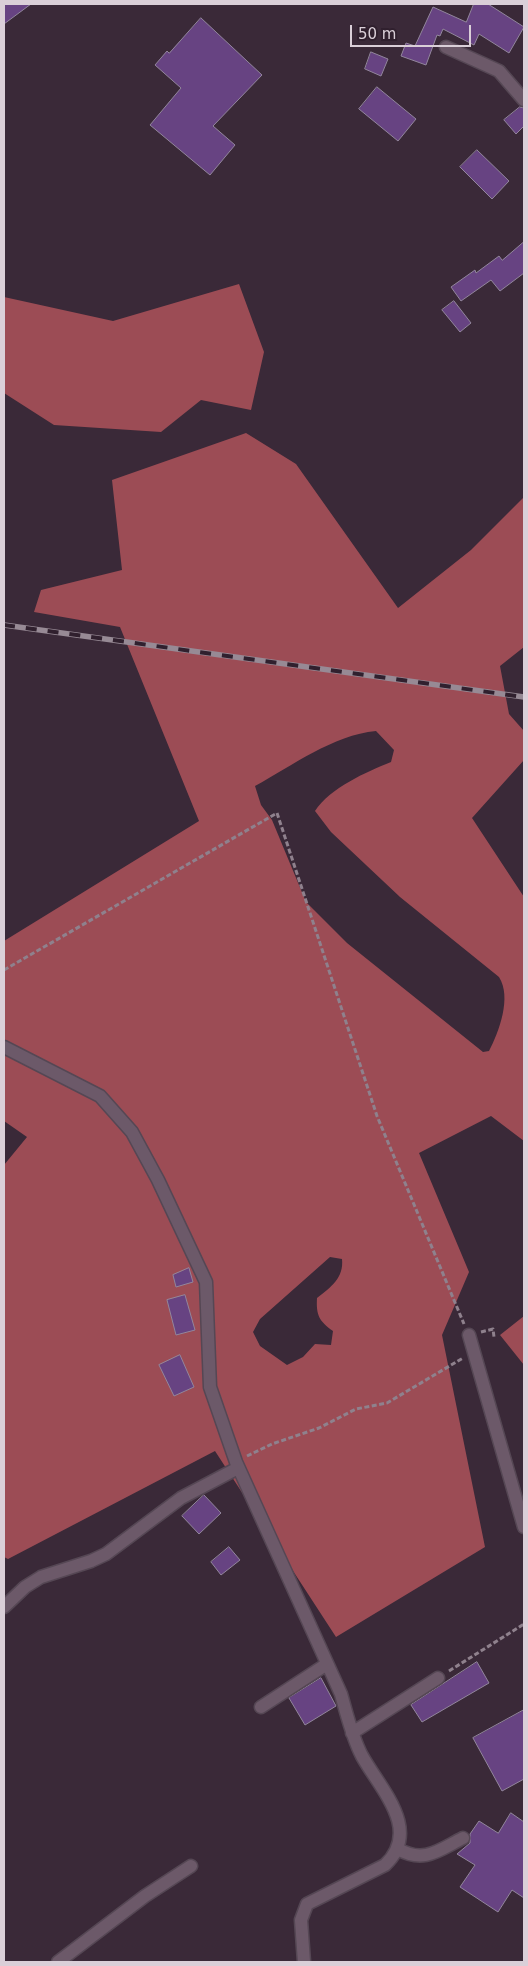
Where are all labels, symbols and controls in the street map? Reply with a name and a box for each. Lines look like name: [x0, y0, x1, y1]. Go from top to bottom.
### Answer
scale bar: [353, 15, 474, 47]
text: 50 m: [358, 25, 396, 43]

